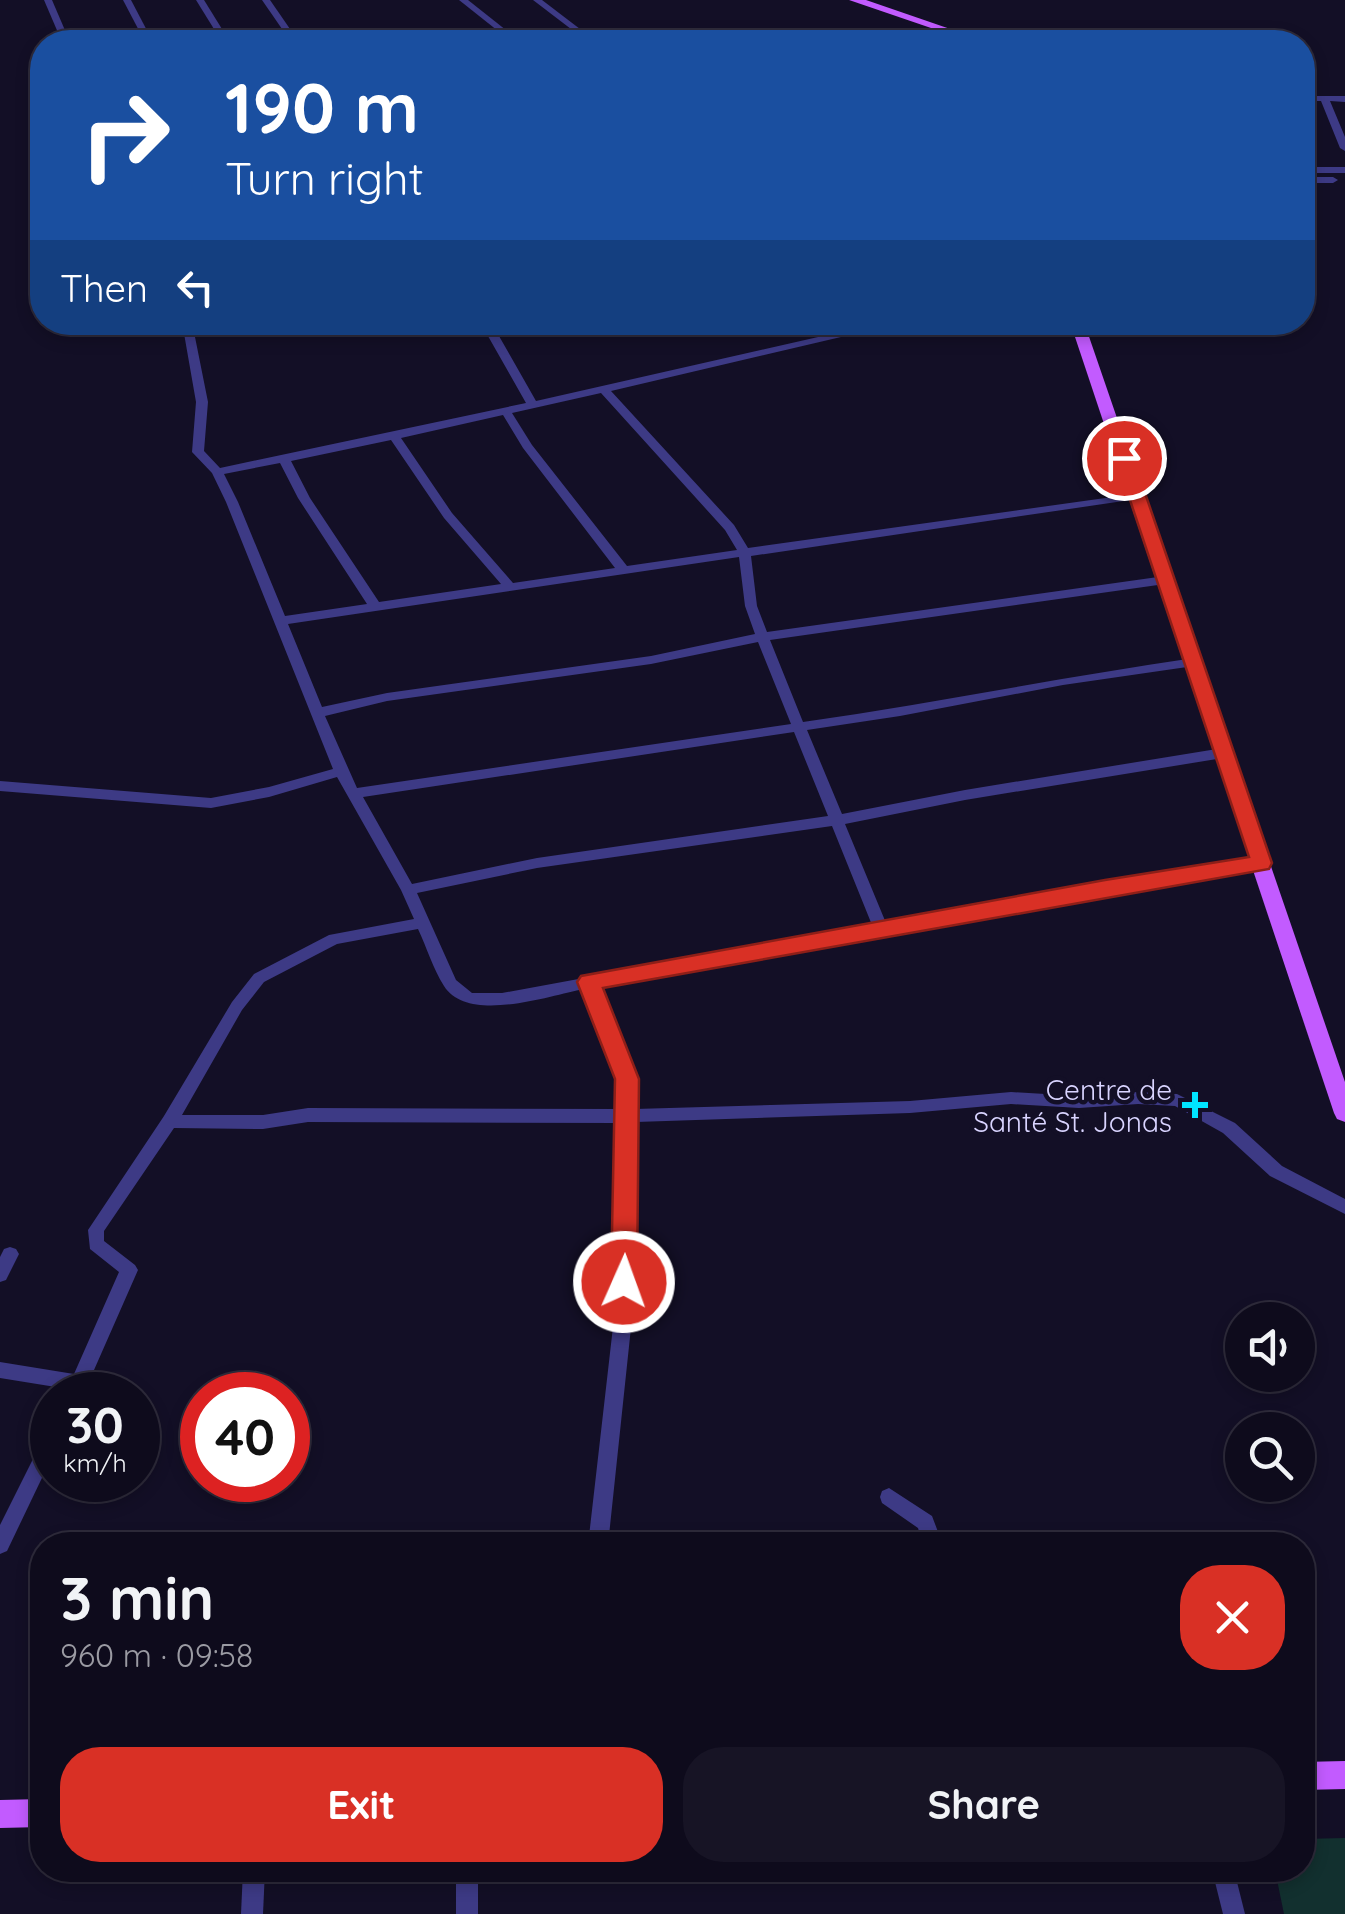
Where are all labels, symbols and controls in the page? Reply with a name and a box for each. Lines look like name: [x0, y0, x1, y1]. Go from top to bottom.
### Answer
text: 190 m: [225, 63, 419, 151]
icon: right: [60, 70, 190, 200]
text: Turn right: [225, 150, 424, 206]
icon: left: [168, 260, 223, 315]
text: Then: [60, 264, 148, 312]
pin: [1082, 416, 1167, 501]
icon: arrive: [1097, 431, 1152, 486]
place label: Centre de Santé St. Jonas: [973, 1072, 1172, 1139]
marker: Centre de Santé St. Jonas: [1182, 1092, 1208, 1118]
position arrow: [572, 1230, 676, 1334]
map controls: [1225, 1302, 1315, 1502]
button: sound: [1225, 1302, 1315, 1392]
speed limit sign: 40: [180, 1372, 310, 1502]
text: 30: [66, 1393, 124, 1456]
button: search: [1225, 1412, 1315, 1502]
text: km/h: [63, 1447, 127, 1478]
text: 3 min: [60, 1560, 214, 1635]
button: close: [1180, 1565, 1285, 1670]
text: 960 m · 09:58: [60, 1635, 253, 1675]
button: Exit: [60, 1747, 663, 1862]
button: Share: [683, 1747, 1285, 1862]

